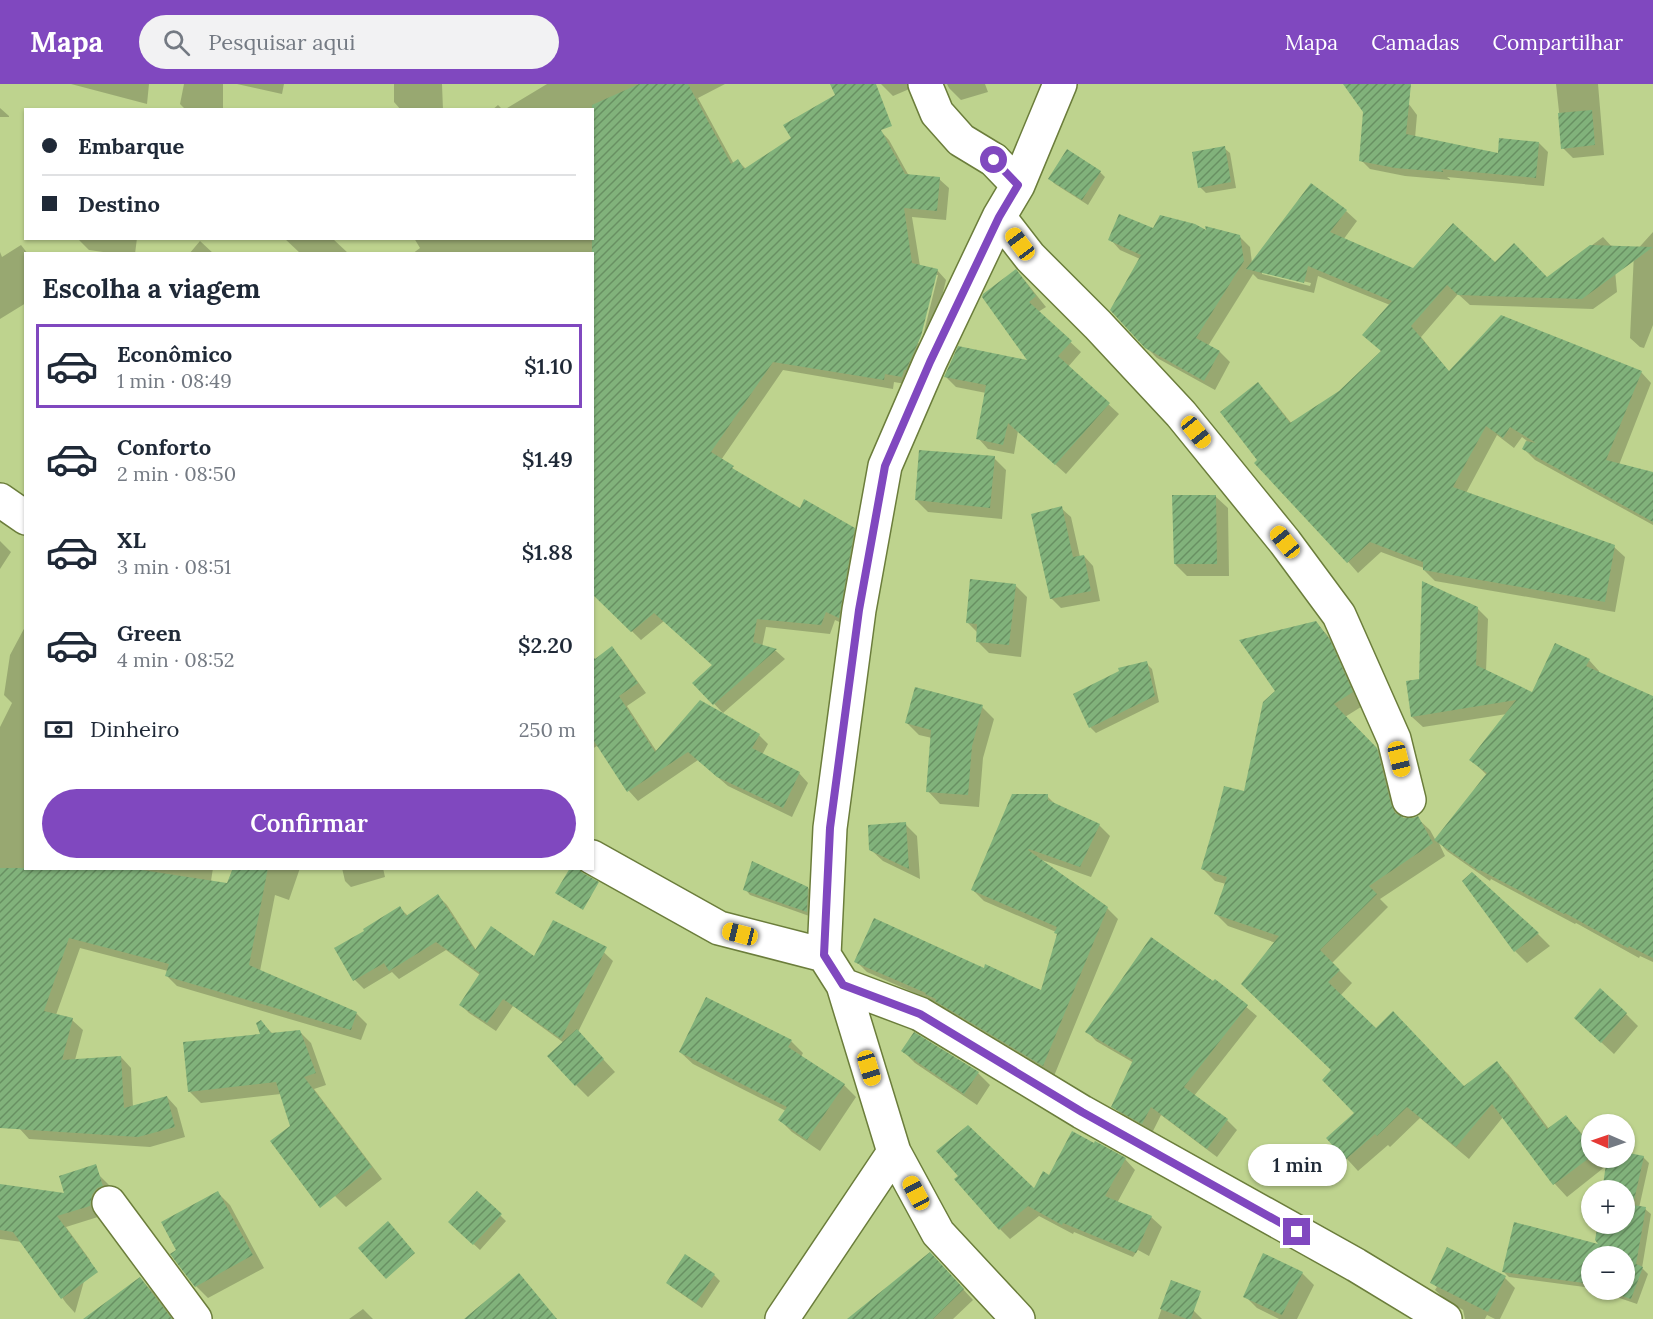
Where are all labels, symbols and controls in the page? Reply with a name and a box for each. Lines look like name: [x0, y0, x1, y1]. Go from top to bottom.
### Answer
search box: [139, 15, 559, 69]
text: Mapa: [30, 24, 103, 60]
icon: search: [160, 26, 193, 59]
text: Pesquisar aqui: [208, 28, 355, 56]
text: Mapa: [1285, 29, 1338, 56]
text: Camadas: [1371, 29, 1459, 56]
text: Compartilhar: [1492, 29, 1623, 56]
text: Embarque: [78, 132, 184, 160]
route start: [980, 146, 1007, 173]
text: Destino: [78, 190, 160, 218]
car: [1002, 224, 1038, 264]
text: Escolha a viagem: [42, 271, 260, 305]
icon: car: [45, 339, 99, 393]
text: Econômico: [117, 340, 232, 368]
text: $1.10: [524, 352, 573, 380]
text: 1 min · 08:49: [117, 368, 232, 393]
car: [1178, 412, 1214, 452]
icon: car: [45, 432, 99, 486]
text: Conforto: [117, 433, 211, 461]
text: $1.49: [522, 445, 573, 473]
text: 2 min · 08:50: [117, 461, 236, 486]
car: [1267, 522, 1303, 562]
icon: car: [45, 525, 99, 579]
text: XL: [117, 526, 146, 554]
text: $1.88: [522, 538, 573, 566]
text: 3 min · 08:51: [117, 554, 231, 579]
icon: car: [45, 618, 99, 672]
text: Green: [117, 619, 182, 647]
text: $2.20: [518, 631, 573, 659]
text: 4 min · 08:52: [117, 647, 235, 672]
icon: cash: [42, 713, 75, 746]
text: Dinheiro: [90, 715, 179, 743]
text: 250 m: [519, 717, 576, 742]
car: [1386, 739, 1412, 779]
button: Confirmar: [42, 789, 576, 858]
car: [720, 921, 760, 947]
car: [855, 1048, 883, 1088]
north arrow: [1581, 1114, 1635, 1168]
map controls: [1581, 1114, 1635, 1300]
callout: 1 min: [1248, 1145, 1346, 1187]
text: 1 min: [1272, 1152, 1323, 1177]
car: [900, 1173, 932, 1213]
button: +: [1581, 1180, 1635, 1234]
route end: [1283, 1218, 1310, 1245]
button: −: [1581, 1246, 1635, 1300]

